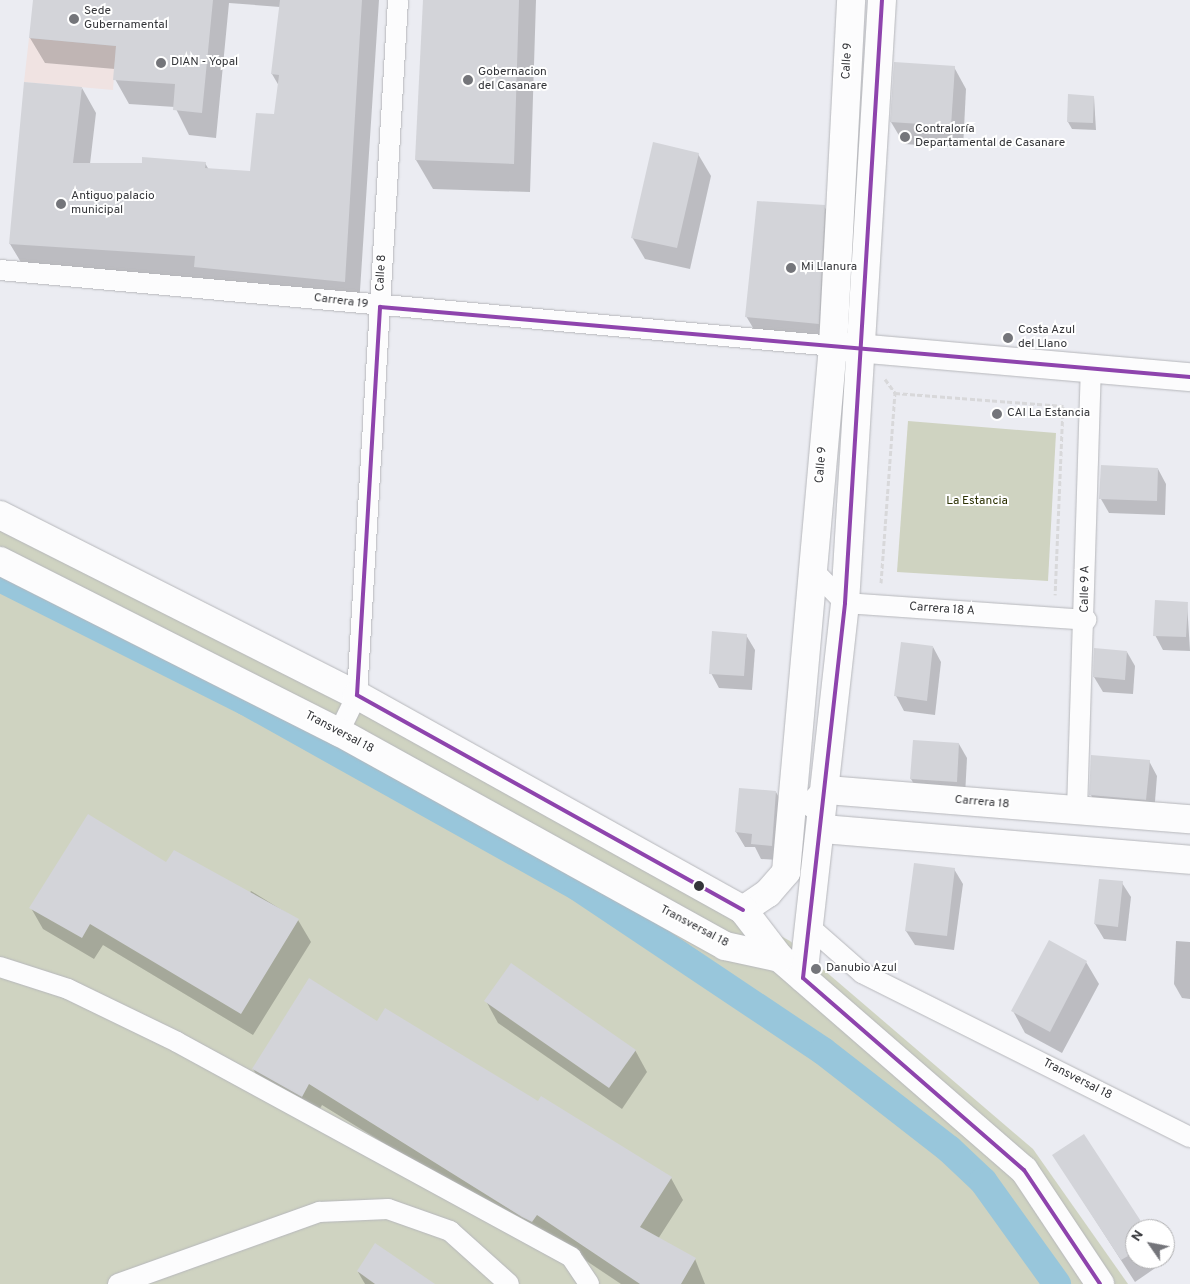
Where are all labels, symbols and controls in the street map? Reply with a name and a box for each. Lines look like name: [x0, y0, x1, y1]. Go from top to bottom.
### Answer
place label: Sede Gubernamental: [84, 5, 168, 33]
marker: Sede Gubernamental: [68, 13, 80, 25]
street label: Calle 9: [840, 42, 856, 80]
place label: DIAN - Yopal: [171, 56, 239, 70]
marker: DIAN - Yopal: [155, 57, 167, 69]
place label: Gobernacion del Casanare: [478, 66, 547, 94]
marker: Gobernacion del Casanare: [462, 74, 474, 86]
place label: Contraloría Departamental de Casanare: [915, 123, 1065, 151]
marker: Contraloría Departamental de Casanare: [899, 131, 911, 143]
place label: Antiguo palacio municipal: [71, 190, 155, 218]
marker: Antiguo palacio municipal: [55, 198, 67, 210]
street label: Calle 8: [374, 254, 390, 292]
place label: Mi Llanura: [801, 261, 857, 275]
marker: Mi Llanura: [785, 262, 797, 274]
street label: Carrera 19: [313, 292, 369, 312]
place label: Costa Azul del Llano: [1018, 324, 1076, 352]
marker: Costa Azul del Llano: [1002, 332, 1014, 344]
place label: CAI La Estancia: [1007, 407, 1090, 421]
marker: CAI La Estancia: [991, 408, 1003, 420]
street label: Calle 9: [813, 446, 831, 484]
park label: La Estancia: [946, 495, 1008, 509]
street label: Calle 9 A: [1078, 565, 1094, 613]
street label: Carrera 18 A: [909, 601, 975, 619]
street label: Transversal 18: [302, 709, 376, 757]
street label: Carrera 18: [954, 793, 1010, 813]
unlabelled marker: [694, 881, 704, 891]
street label: Transversal 18: [657, 903, 731, 951]
place label: Danubio Azul: [826, 962, 897, 976]
marker: Danubio Azul: [810, 963, 822, 975]
street label: Transversal 18: [1040, 1056, 1114, 1104]
north arrow: [1125, 1219, 1175, 1269]
text: N: [1128, 1227, 1148, 1245]

